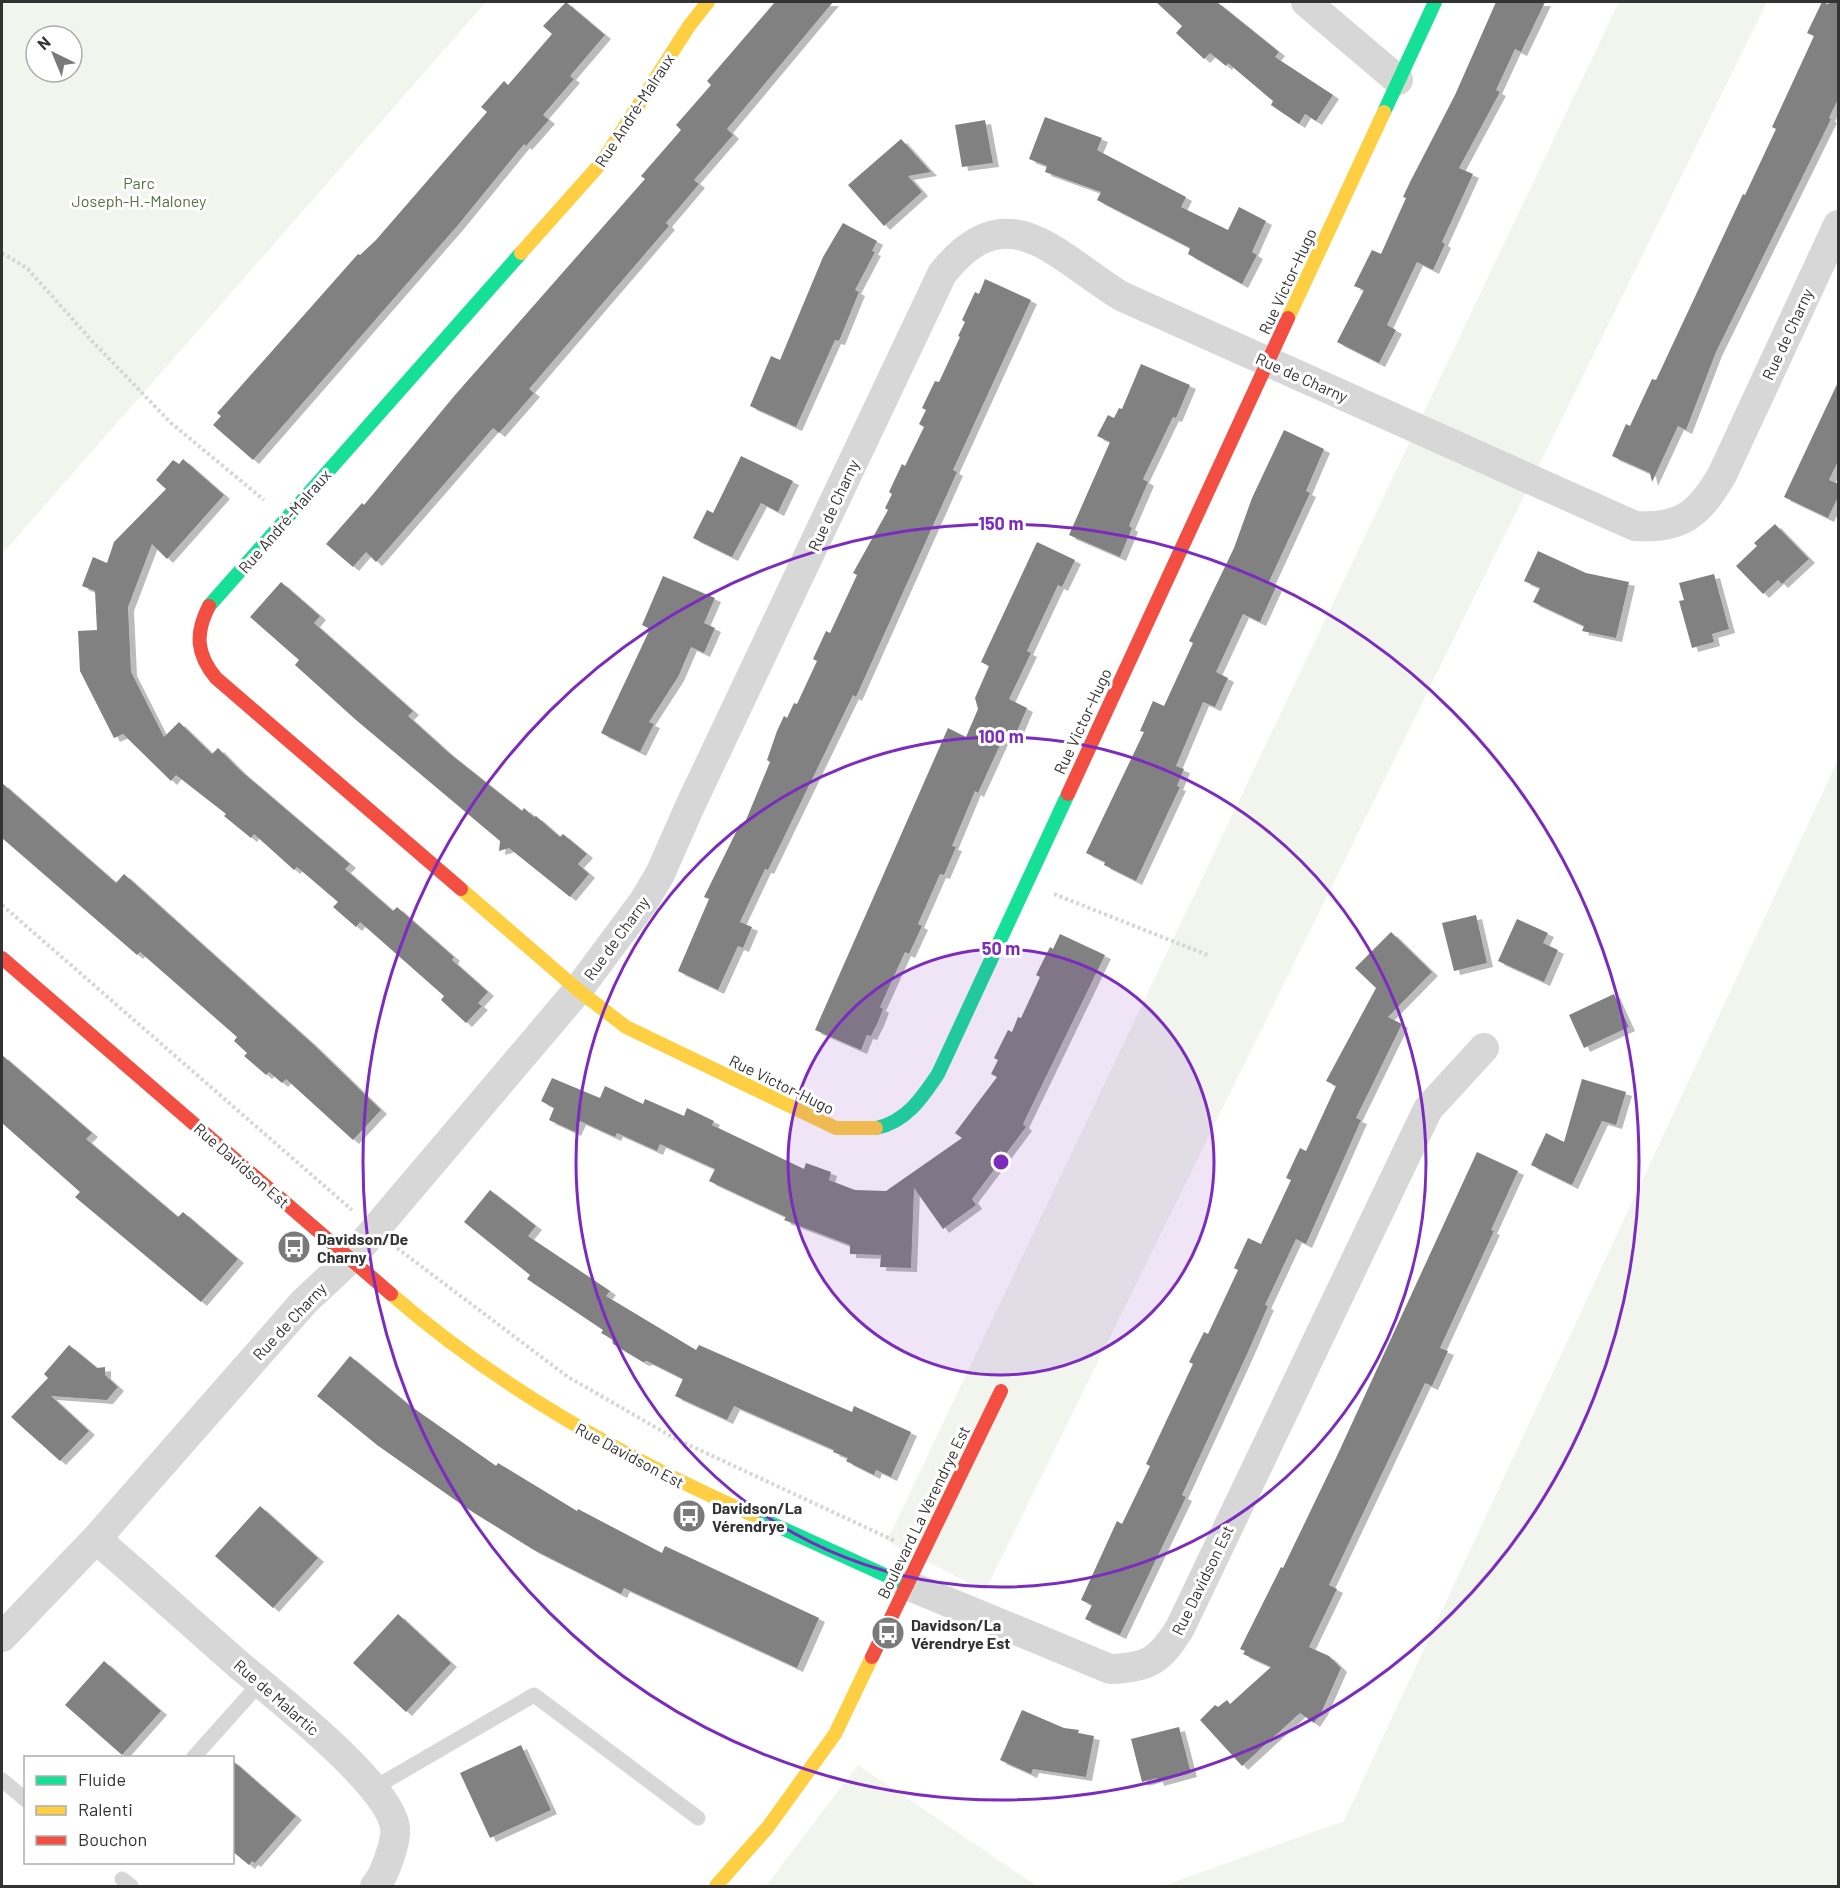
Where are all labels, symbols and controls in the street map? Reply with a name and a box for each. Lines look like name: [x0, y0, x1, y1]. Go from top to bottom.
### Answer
north arrow: [24, 24, 84, 84]
text: N: [33, 32, 54, 53]
street label: Rue André-Malraux: [590, 50, 678, 170]
park label: Parc Joseph-H.-Maloney: [72, 173, 207, 210]
street label: Rue Victor-Hugo: [1254, 225, 1320, 337]
street label: Rue de Charny: [1758, 285, 1817, 383]
street label: Rue de Charny: [1253, 348, 1352, 406]
street label: Rue de Charny: [804, 456, 863, 554]
street label: Rue André-Malraux: [234, 465, 334, 577]
text: 150 m: [979, 512, 1023, 534]
street label: Rue Victor-Hugo: [1049, 665, 1115, 777]
text: 100 m: [978, 725, 1024, 747]
street label: Rue de Charny: [579, 892, 653, 984]
text: 50 m: [982, 937, 1020, 959]
street label: Rue Victor-Hugo: [726, 1050, 838, 1118]
street label: Rue Davidson Est: [191, 1119, 293, 1211]
centre of rings: [991, 1152, 1011, 1172]
bus stop icon: Davidson/De Charny: [276, 1229, 312, 1265]
place label: Davidson/De Charny: [317, 1229, 409, 1266]
street label: Rue de Charny: [248, 1278, 330, 1364]
street label: Rue Davidson Est: [573, 1418, 687, 1492]
street label: Boulevard La Vérendrye Est: [873, 1422, 973, 1602]
bus stop icon: Davidson/La Vérendrye: [671, 1498, 707, 1534]
place label: Davidson/La Vérendrye: [712, 1498, 802, 1535]
street label: Rue Davidson Est: [1167, 1522, 1237, 1638]
bus stop icon: Davidson/La Vérendrye Est: [870, 1615, 906, 1651]
place label: Davidson/La Vérendrye Est: [911, 1615, 1010, 1652]
street label: Rue de Malartic: [231, 1655, 323, 1739]
legend: [24, 1756, 234, 1864]
text: Fluide: [78, 1768, 126, 1790]
text: Ralenti: [78, 1798, 133, 1820]
text: Bouchon: [78, 1828, 147, 1850]

